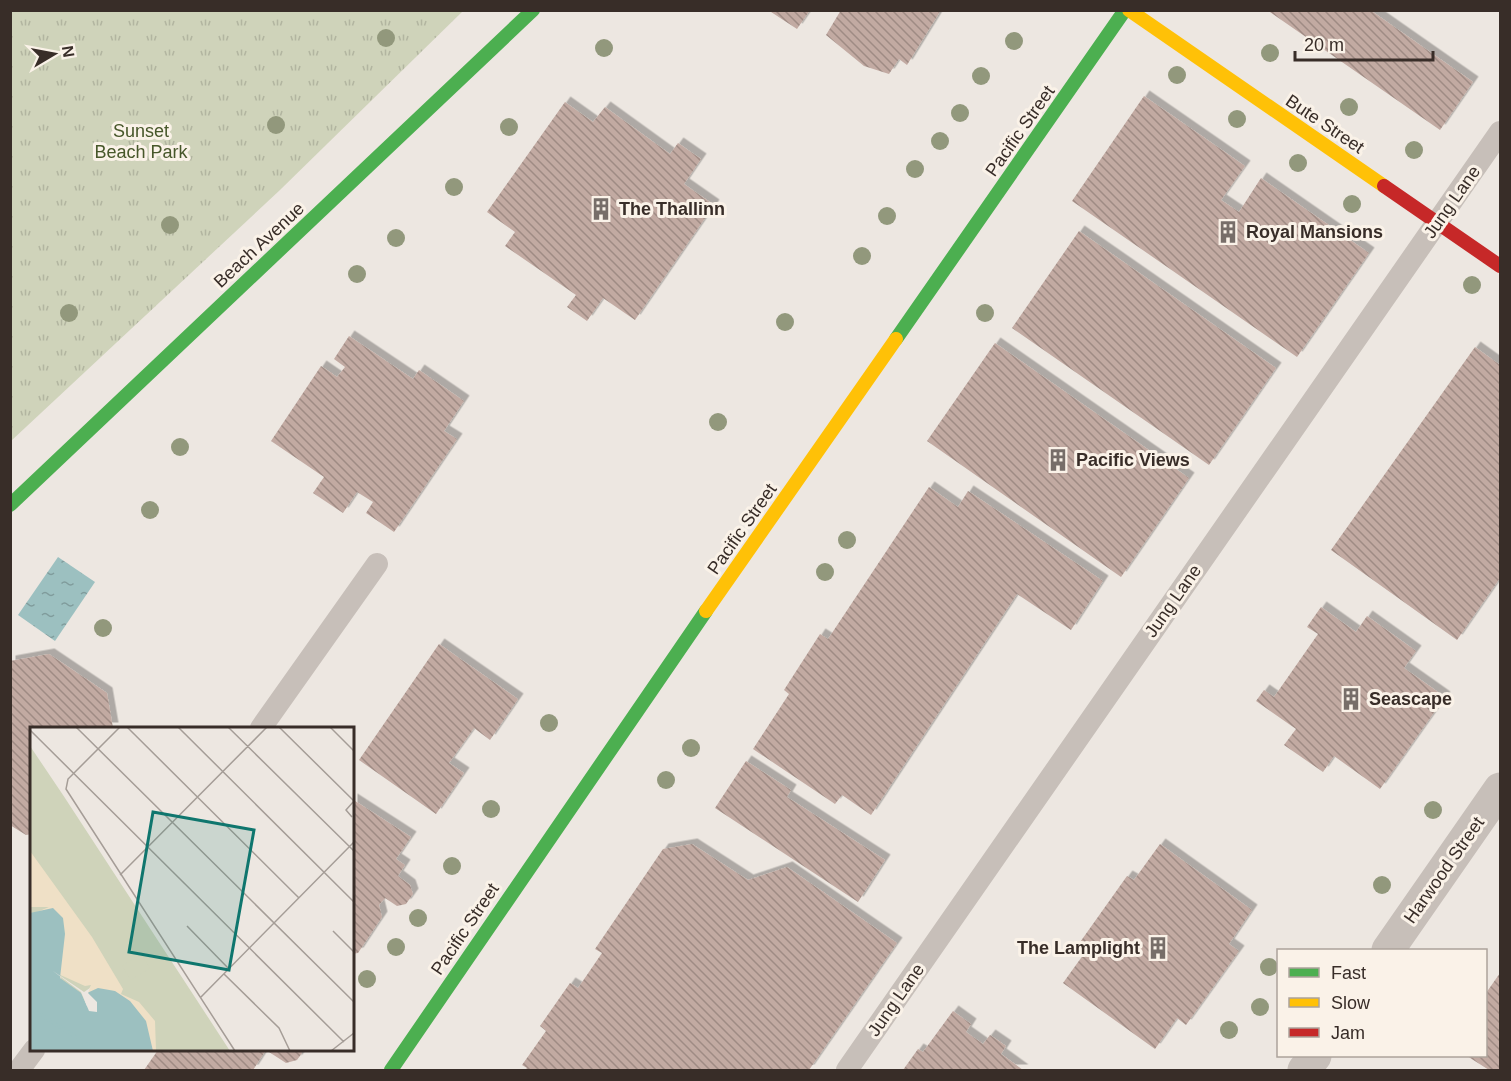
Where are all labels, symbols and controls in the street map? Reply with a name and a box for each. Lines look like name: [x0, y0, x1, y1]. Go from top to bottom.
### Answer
north arrow: [24, 24, 84, 84]
scale bar: [1295, 24, 1433, 62]
text: 20 m: [1304, 35, 1344, 55]
text: N: [59, 44, 78, 59]
street label: Pacific Street: [981, 82, 1059, 180]
street label: Bute Street: [1282, 91, 1368, 157]
park label: Sunset Beach Park: [94, 121, 189, 162]
street label: Jung Lane: [1420, 162, 1484, 242]
building icon: The Thallinn: [588, 196, 614, 222]
street label: Beach Avenue: [210, 198, 308, 292]
place label: The Thallinn: [619, 199, 725, 219]
building icon: Royal Mansions: [1215, 219, 1241, 245]
place label: Royal Mansions: [1246, 222, 1383, 242]
building icon: Pacific Views: [1045, 447, 1071, 473]
place label: Pacific Views: [1076, 450, 1190, 470]
street label: Pacific Street: [703, 480, 781, 578]
street label: Jung Lane: [1141, 561, 1205, 641]
building icon: Seascape: [1338, 686, 1364, 712]
place label: Seascape: [1369, 689, 1452, 709]
inset map: [30, 727, 354, 1051]
street label: Harwood Street: [1400, 813, 1488, 927]
street label: Pacific Street: [427, 879, 503, 979]
building icon: The Lamplight: [1145, 935, 1171, 961]
place label: The Lamplight: [1017, 938, 1140, 958]
legend: [1277, 949, 1487, 1057]
street label: Jung Lane: [864, 960, 928, 1040]
text: Fast: [1331, 963, 1366, 983]
text: Slow: [1331, 993, 1371, 1013]
text: Jam: [1331, 1023, 1365, 1043]

